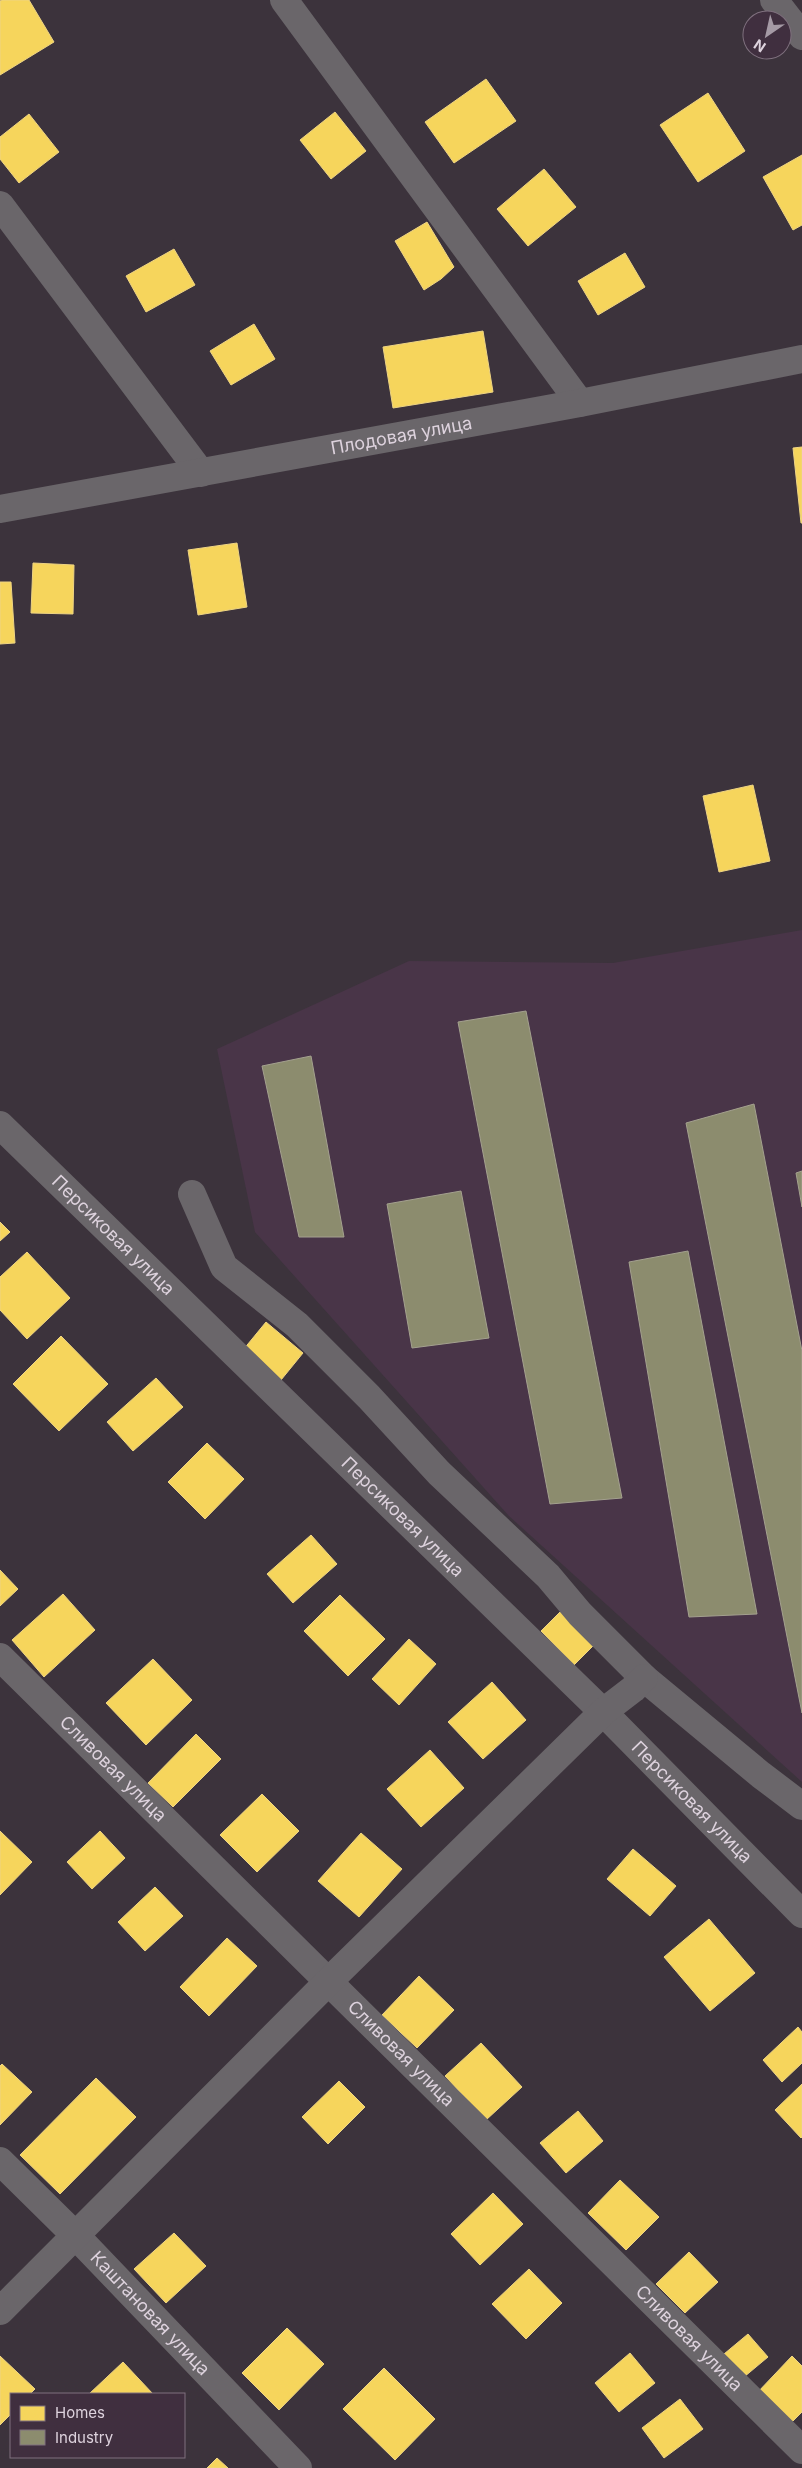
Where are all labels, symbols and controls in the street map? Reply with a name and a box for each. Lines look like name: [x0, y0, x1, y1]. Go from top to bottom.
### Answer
north arrow: [742, 10, 792, 60]
text: N: [750, 36, 769, 56]
street label: Плодовая улица: [329, 412, 474, 458]
street label: Персиковая улица: [48, 1171, 179, 1299]
street label: Персиковая улица: [337, 1452, 469, 1581]
street label: Сливовая улица: [56, 1711, 171, 1826]
street label: Персиковая улица: [628, 1736, 757, 1867]
street label: Сливовая улица: [344, 1996, 459, 2110]
street label: Каштановая улица: [86, 2247, 215, 2379]
street label: Сливовая улица: [632, 2281, 747, 2395]
legend: [10, 2393, 185, 2458]
text: Homes: [55, 2403, 105, 2422]
text: Industry: [55, 2428, 114, 2447]

